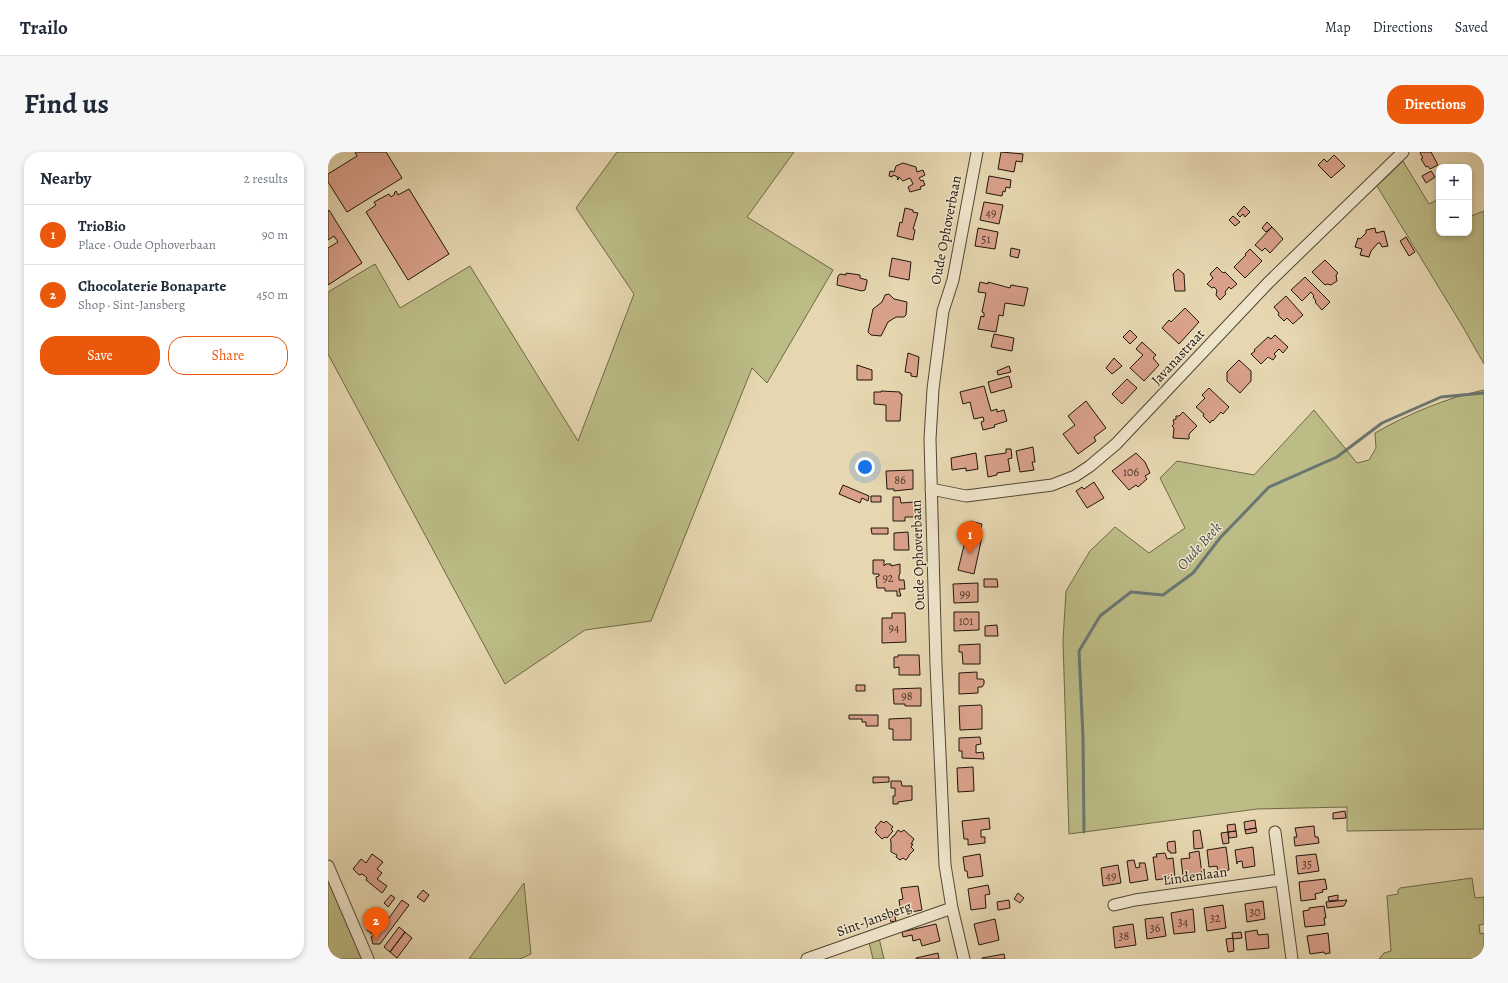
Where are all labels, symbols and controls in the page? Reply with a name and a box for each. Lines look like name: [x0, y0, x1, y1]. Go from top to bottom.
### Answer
text: Trailo: [20, 15, 68, 41]
text: Map: [1325, 18, 1351, 37]
text: Directions: [1373, 18, 1433, 37]
text: Saved: [1455, 18, 1488, 37]
text: Find us: [24, 85, 109, 123]
button: Directions: [1387, 85, 1484, 124]
map controls: [1436, 164, 1472, 236]
button: +: [1436, 164, 1472, 200]
text: Nearby: [40, 167, 91, 190]
text: 2 results: [244, 170, 288, 187]
street label: Oude Ophoverbaan: [926, 174, 966, 286]
button: −: [1436, 200, 1472, 236]
house number: 49: [986, 205, 996, 221]
text: TrioBio: [78, 216, 126, 236]
text: 1: [51, 226, 55, 243]
text: 90 m: [262, 226, 288, 243]
house number: 51: [981, 231, 991, 247]
text: Place · Oude Ophoverbaan: [78, 236, 216, 253]
text: Chocolaterie Bonaparte: [78, 276, 226, 296]
text: 2: [50, 286, 56, 303]
text: 450 m: [256, 286, 288, 303]
text: Shop · Sint-Jansberg: [78, 296, 185, 313]
street label: Javanastraat: [1147, 325, 1209, 389]
button: Save: [40, 336, 160, 375]
button: Share: [168, 336, 288, 375]
your location: [855, 457, 875, 477]
house number: 106: [1123, 464, 1139, 480]
house number: 86: [894, 472, 906, 488]
street label: Oude Ophoverbaan: [907, 499, 929, 611]
water label: Oude Beek: [1172, 518, 1226, 574]
pin: 1: [957, 521, 983, 554]
house number: 92: [882, 570, 894, 586]
house number: 99: [960, 586, 970, 602]
house number: 101: [959, 613, 973, 629]
house number: 94: [889, 620, 900, 636]
house number: 98: [901, 688, 913, 704]
house number: 35: [1302, 856, 1312, 872]
street label: Lindenlaan: [1162, 862, 1228, 890]
house number: 49: [1106, 868, 1116, 884]
street label: Sint-Jansberg: [834, 897, 914, 941]
house number: 30: [1249, 904, 1261, 920]
pin: 2: [363, 907, 389, 940]
house number: 32: [1210, 910, 1221, 926]
house number: 34: [1178, 914, 1189, 930]
house number: 36: [1150, 920, 1161, 936]
house number: 38: [1119, 928, 1130, 944]

